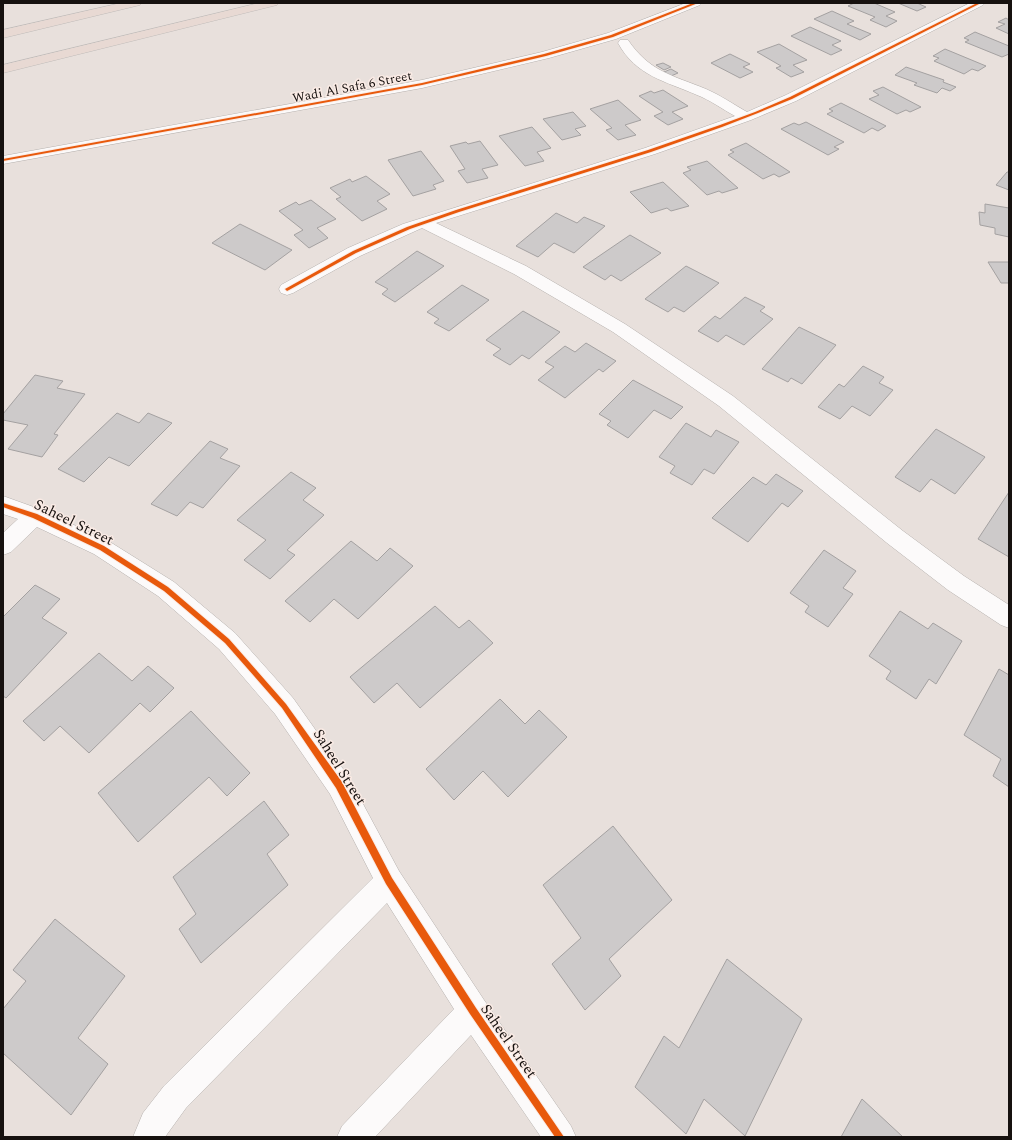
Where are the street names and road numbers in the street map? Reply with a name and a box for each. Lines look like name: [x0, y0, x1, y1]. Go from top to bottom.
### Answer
street label: Wadi Al Safa 6 Street: [291, 66, 414, 108]
street label: Saheel Street: [30, 493, 118, 552]
street label: Saheel Street: [307, 725, 372, 810]
street label: Saheel Street: [474, 999, 543, 1083]

